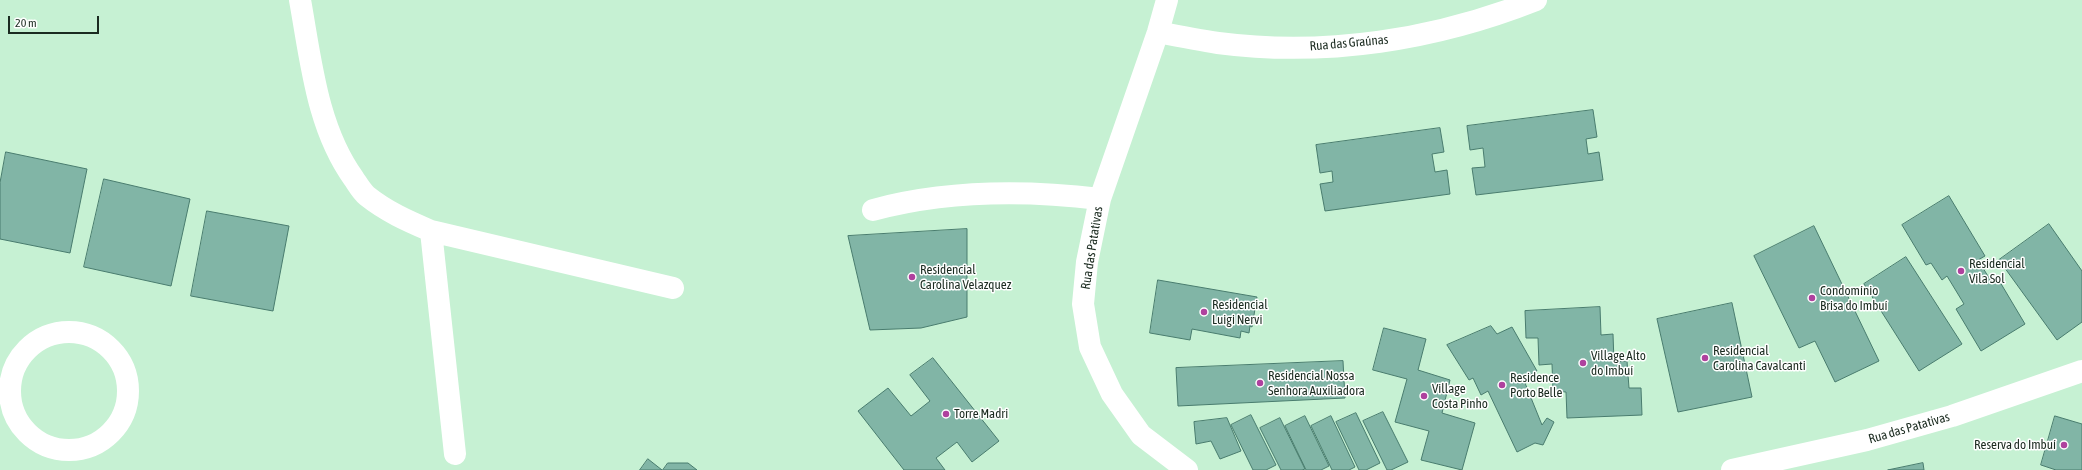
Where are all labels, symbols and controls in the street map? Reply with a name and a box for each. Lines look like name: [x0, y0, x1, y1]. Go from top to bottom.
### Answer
scale bar: [10, 8, 101, 34]
text: 20 m: [15, 16, 37, 30]
street label: Rua das Graúnas: [1309, 32, 1389, 54]
street label: Rua das Patativas: [1078, 205, 1106, 291]
place label: Residencial Vila Sol: [1969, 256, 2025, 287]
place label: Residencial Carolina Velazquez: [920, 262, 1011, 293]
marker: Residencial Vila Sol: [1956, 266, 1966, 276]
marker: Residencial Carolina Velazquez: [907, 272, 917, 282]
place label: Condomínio Brisa do Imbuí: [1820, 283, 1888, 314]
marker: Condomínio Brisa do Imbuí: [1807, 293, 1817, 303]
place label: Residencial Luigi Nervi: [1212, 297, 1268, 328]
marker: Residencial Luigi Nervi: [1199, 307, 1209, 317]
place label: Residencial Carolina Cavalcanti: [1713, 343, 1806, 374]
place label: Village Alto do Imbuí: [1591, 348, 1646, 379]
marker: Residencial Carolina Cavalcanti: [1700, 353, 1710, 363]
marker: Village Alto do Imbuí: [1578, 358, 1588, 368]
place label: Residencial Nossa Senhora Auxiliadora: [1268, 368, 1365, 399]
place label: Residence Porto Belle: [1510, 370, 1562, 401]
marker: Residencial Nossa Senhora Auxiliadora: [1255, 378, 1265, 388]
marker: Residence Porto Belle: [1497, 380, 1507, 390]
place label: Village Costa Pinho: [1432, 381, 1488, 412]
marker: Village Costa Pinho: [1419, 391, 1429, 401]
place label: Torre Madri: [954, 406, 1008, 422]
marker: Torre Madri: [941, 409, 951, 419]
street label: Rua das Patativas: [1867, 409, 1951, 447]
place label: Reserva do Imbuí: [1974, 437, 2056, 453]
marker: Reserva do Imbuí: [2059, 440, 2069, 450]

